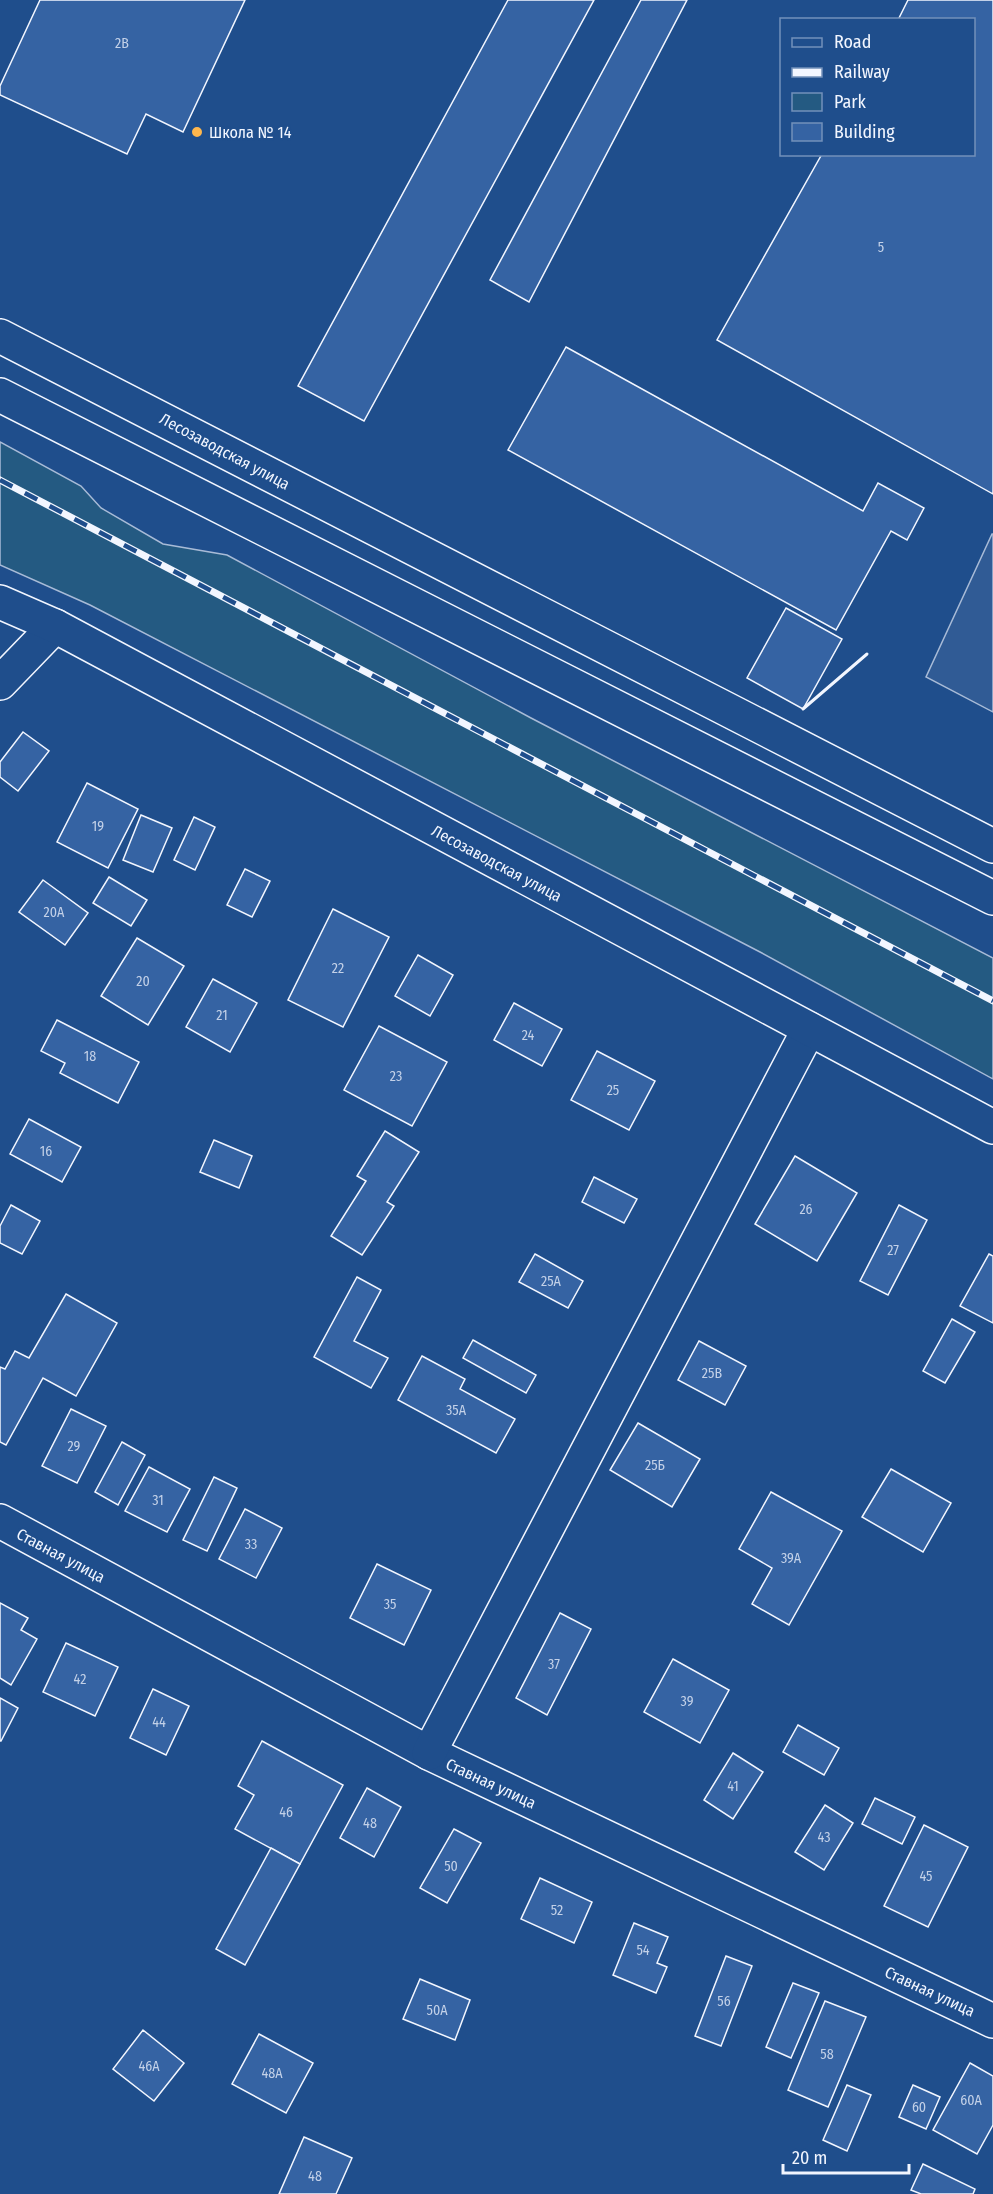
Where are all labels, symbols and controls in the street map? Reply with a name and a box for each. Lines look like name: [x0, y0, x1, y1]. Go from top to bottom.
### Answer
legend: [780, 18, 975, 156]
text: Road: [834, 31, 871, 53]
house number: 2В: [115, 35, 129, 52]
text: Railway: [834, 61, 890, 83]
text: Park: [834, 91, 867, 113]
text: Building: [834, 121, 895, 143]
place label: Школа № 14: [209, 123, 292, 142]
marker: Школа № 14: [190, 125, 204, 139]
house number: 5: [878, 239, 884, 256]
street label: Лесозаводская улица: [156, 409, 293, 494]
house number: 19: [92, 818, 104, 835]
street label: Лесозаводская улица: [428, 821, 565, 906]
house number: 20А: [44, 904, 65, 921]
house number: 22: [332, 960, 344, 977]
house number: 20: [136, 973, 150, 990]
house number: 21: [216, 1007, 228, 1024]
house number: 24: [522, 1027, 535, 1044]
house number: 18: [84, 1048, 96, 1065]
house number: 23: [390, 1068, 402, 1085]
house number: 25: [607, 1082, 619, 1099]
house number: 16: [40, 1143, 52, 1160]
house number: 26: [799, 1201, 813, 1218]
house number: 27: [887, 1242, 899, 1259]
house number: 25А: [541, 1273, 562, 1290]
house number: 25В: [702, 1365, 722, 1382]
house number: 35А: [446, 1402, 467, 1419]
house number: 29: [68, 1438, 81, 1455]
house number: 25Б: [645, 1457, 665, 1474]
house number: 31: [152, 1492, 164, 1509]
street label: Ставная улица: [13, 1524, 108, 1587]
house number: 33: [245, 1536, 257, 1553]
house number: 39А: [781, 1550, 802, 1567]
house number: 35: [384, 1596, 396, 1613]
house number: 37: [548, 1656, 560, 1673]
house number: 42: [74, 1671, 86, 1688]
house number: 39: [681, 1693, 694, 1710]
house number: 44: [152, 1714, 166, 1731]
street label: Ставная улица: [443, 1754, 539, 1813]
house number: 41: [727, 1778, 739, 1795]
house number: 46: [279, 1804, 293, 1821]
house number: 48: [363, 1815, 377, 1832]
house number: 43: [818, 1829, 830, 1846]
house number: 50: [444, 1858, 458, 1875]
house number: 45: [919, 1868, 933, 1885]
house number: 52: [551, 1902, 563, 1919]
house number: 54: [636, 1942, 650, 1959]
street label: Ставная улица: [882, 1962, 978, 2021]
house number: 56: [717, 1993, 731, 2010]
house number: 50А: [426, 2002, 448, 2019]
house number: 58: [820, 2046, 834, 2063]
house number: 46А: [138, 2058, 160, 2075]
house number: 48А: [261, 2065, 283, 2082]
house number: 60А: [960, 2092, 982, 2109]
house number: 60: [912, 2099, 926, 2116]
scale bar: [783, 2137, 909, 2175]
text: 20 m: [792, 2147, 827, 2169]
house number: 48: [308, 2168, 322, 2185]

